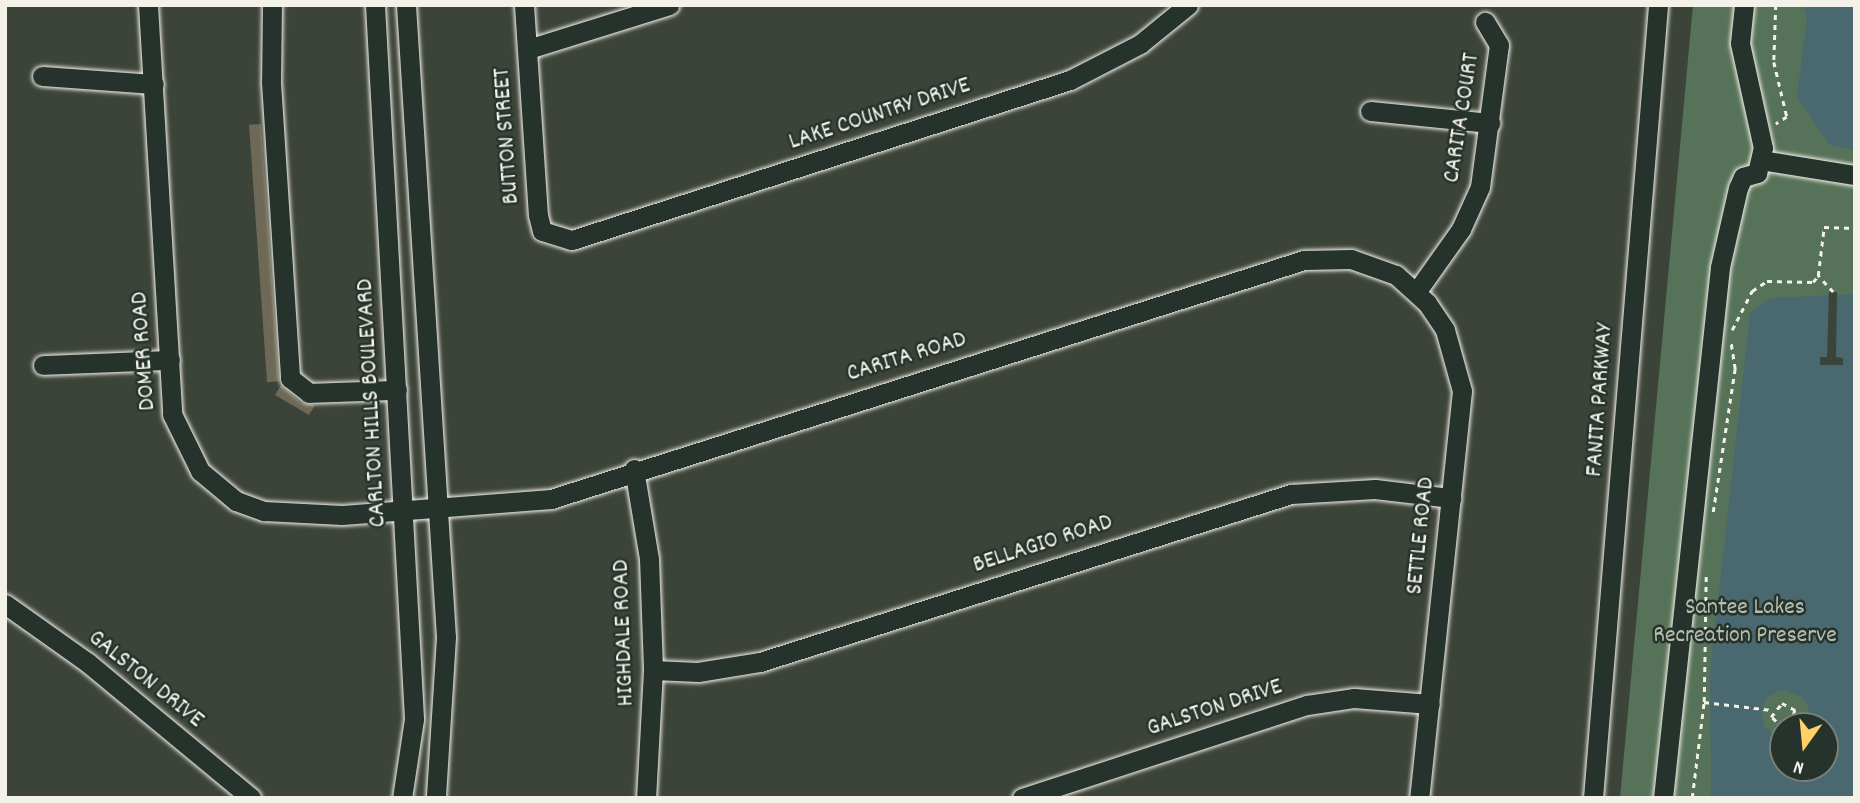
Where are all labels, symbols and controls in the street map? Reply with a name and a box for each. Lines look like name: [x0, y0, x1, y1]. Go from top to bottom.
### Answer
street label: CARITA COURT: [1439, 51, 1487, 185]
street label: BUTTON STREET: [489, 67, 527, 205]
street label: LAKE COUNTRY DRIVE: [786, 72, 974, 158]
street label: CARLTON HILLS BOULEVARD: [352, 278, 394, 528]
street label: DOMER ROAD: [126, 291, 164, 411]
street label: FANITA PARKWAY: [1581, 322, 1621, 478]
street label: CARITA ROAD: [844, 326, 970, 390]
street label: SETTLE ROAD: [1402, 476, 1442, 596]
street label: BELLAGIO ROAD: [970, 509, 1116, 581]
street label: HIGHDALE ROAD: [608, 559, 642, 707]
park label: Santee Lakes Recreation Preserve: [1653, 595, 1837, 651]
street label: GALSTON DRIVE: [81, 625, 209, 735]
street label: GALSTON DRIVE: [1144, 674, 1286, 744]
north arrow: [1769, 712, 1839, 782]
text: N: [1791, 752, 1807, 780]

